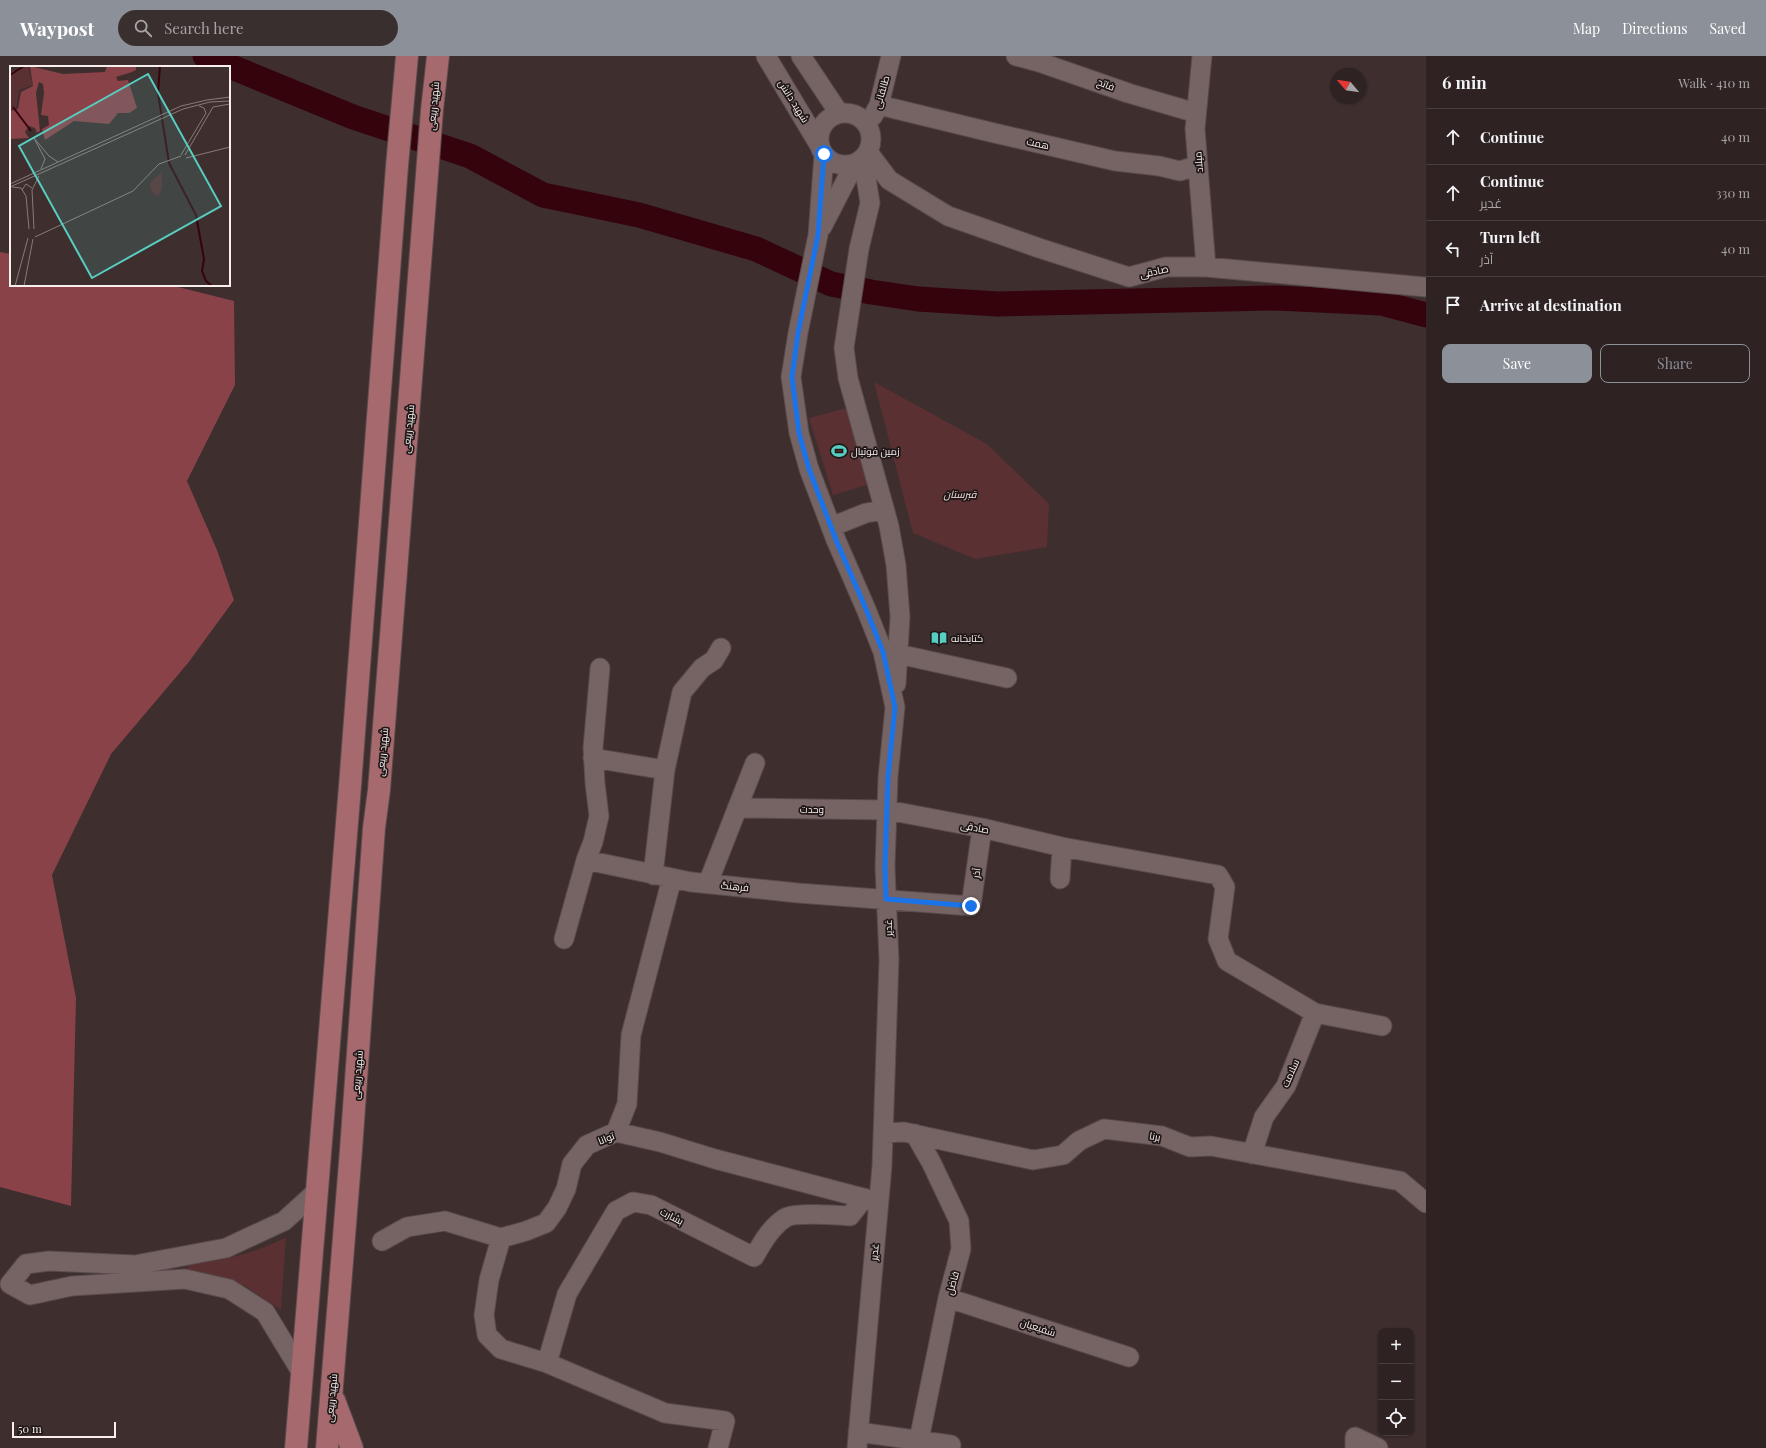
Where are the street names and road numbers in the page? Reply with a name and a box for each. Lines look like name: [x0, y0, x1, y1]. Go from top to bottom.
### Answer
street label: طالقانی: [870, 74, 892, 110]
street label: فاتح: [1095, 74, 1117, 94]
street label: شهید دانش: [775, 77, 813, 125]
street label: شهید ربیعی: [424, 81, 442, 131]
street label: همت: [1025, 134, 1051, 152]
street label: میلاد: [1190, 151, 1206, 173]
street label: صادقی: [1138, 261, 1170, 281]
street label: شهید ربیعی: [399, 404, 417, 454]
street label: شهید ربیعی: [373, 727, 391, 777]
street label: وحدت: [800, 802, 824, 816]
street label: صادقی: [959, 817, 991, 837]
street label: آذر: [968, 867, 984, 880]
street label: فرهنگ: [720, 878, 750, 894]
street label: غدیر: [881, 919, 895, 938]
street label: شهید ربیعی: [348, 1050, 366, 1100]
street label: سلامت: [1278, 1057, 1302, 1089]
street label: توانا: [596, 1128, 617, 1148]
street label: برنا: [1148, 1128, 1162, 1144]
street label: بشارت: [658, 1204, 686, 1228]
street label: غدیر: [866, 1243, 882, 1262]
street label: فاضل: [942, 1269, 962, 1297]
street label: شفیعیان: [1018, 1315, 1058, 1339]
street label: شهید ربیعی: [322, 1373, 340, 1423]

